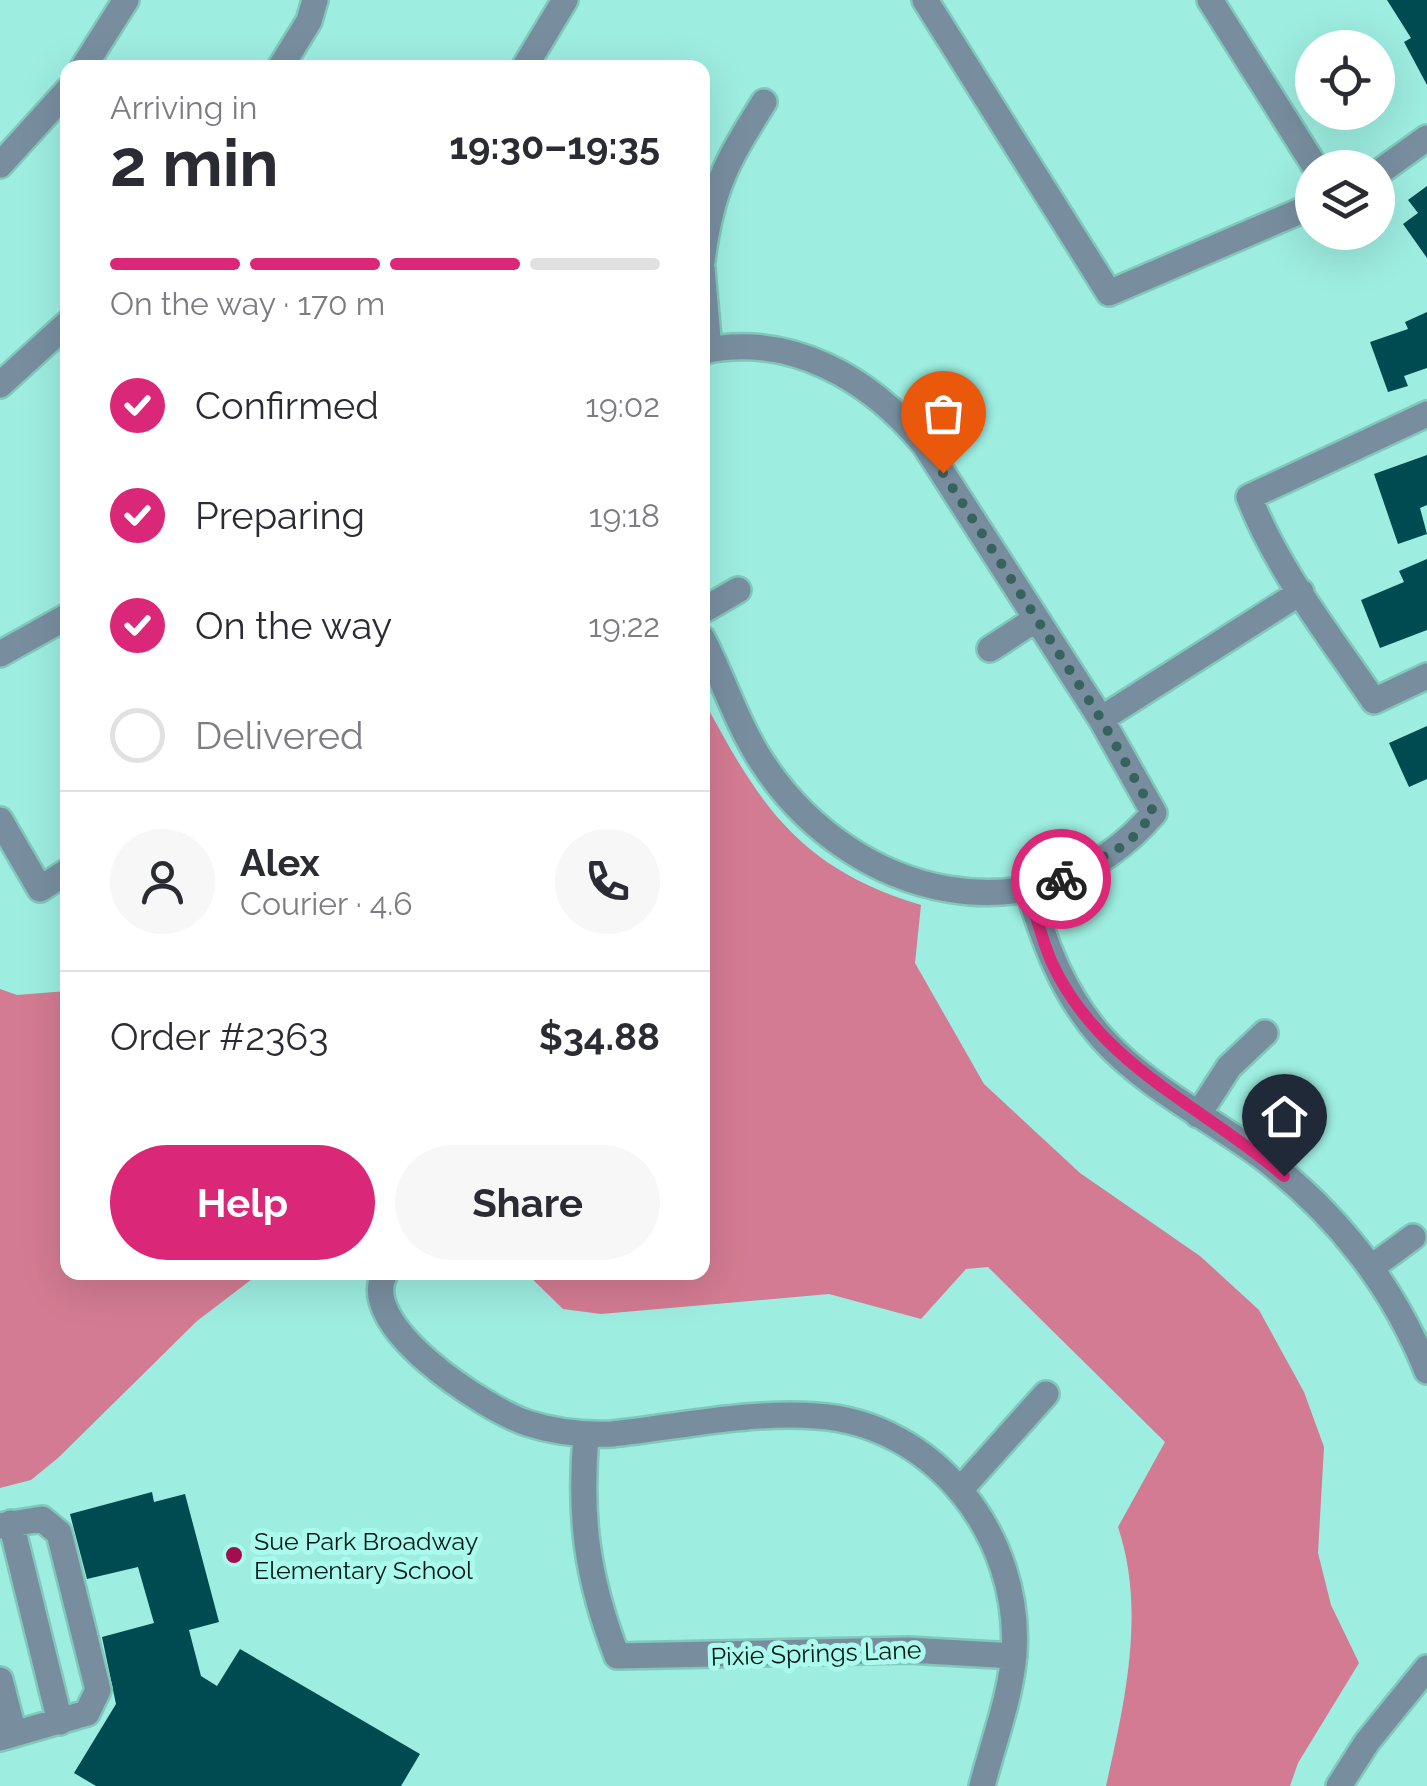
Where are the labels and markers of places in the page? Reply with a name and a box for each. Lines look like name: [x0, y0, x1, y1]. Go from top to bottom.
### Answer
pin: [901, 371, 986, 474]
pin: [1242, 1074, 1327, 1177]
place label: Sue Park Broadway Elementary School: [254, 1526, 479, 1585]
marker: Sue Park Broadway Elementary School: [223, 1544, 245, 1566]

